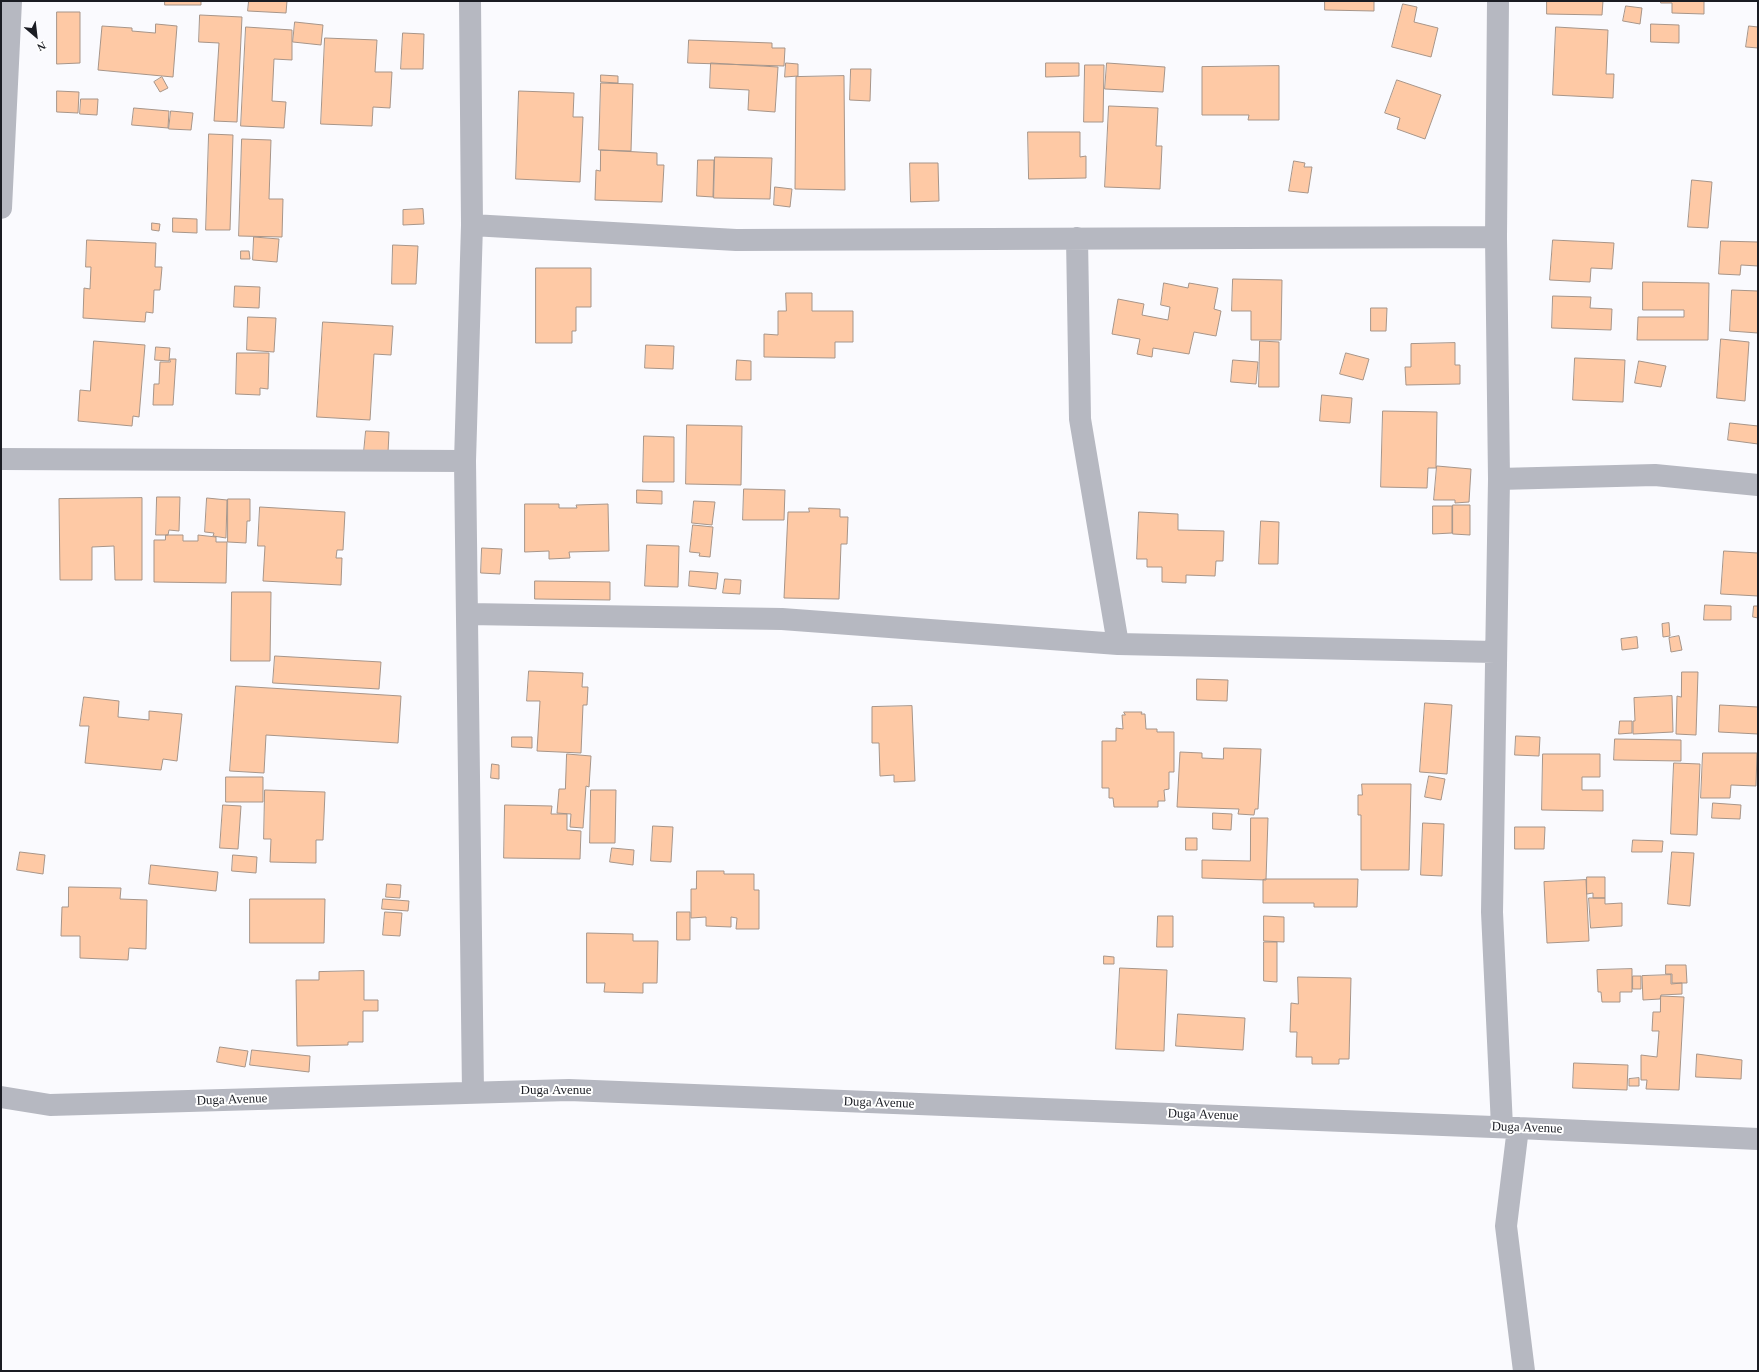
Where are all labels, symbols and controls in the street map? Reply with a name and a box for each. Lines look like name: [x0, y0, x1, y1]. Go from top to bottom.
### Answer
north arrow: [16, 16, 56, 56]
text: N: [35, 39, 48, 54]
street label: Duga Avenue: [521, 1083, 591, 1099]
street label: Duga Avenue: [196, 1091, 268, 1109]
street label: Duga Avenue: [843, 1094, 915, 1112]
street label: Duga Avenue: [1167, 1106, 1239, 1124]
street label: Duga Avenue: [1491, 1119, 1563, 1137]

